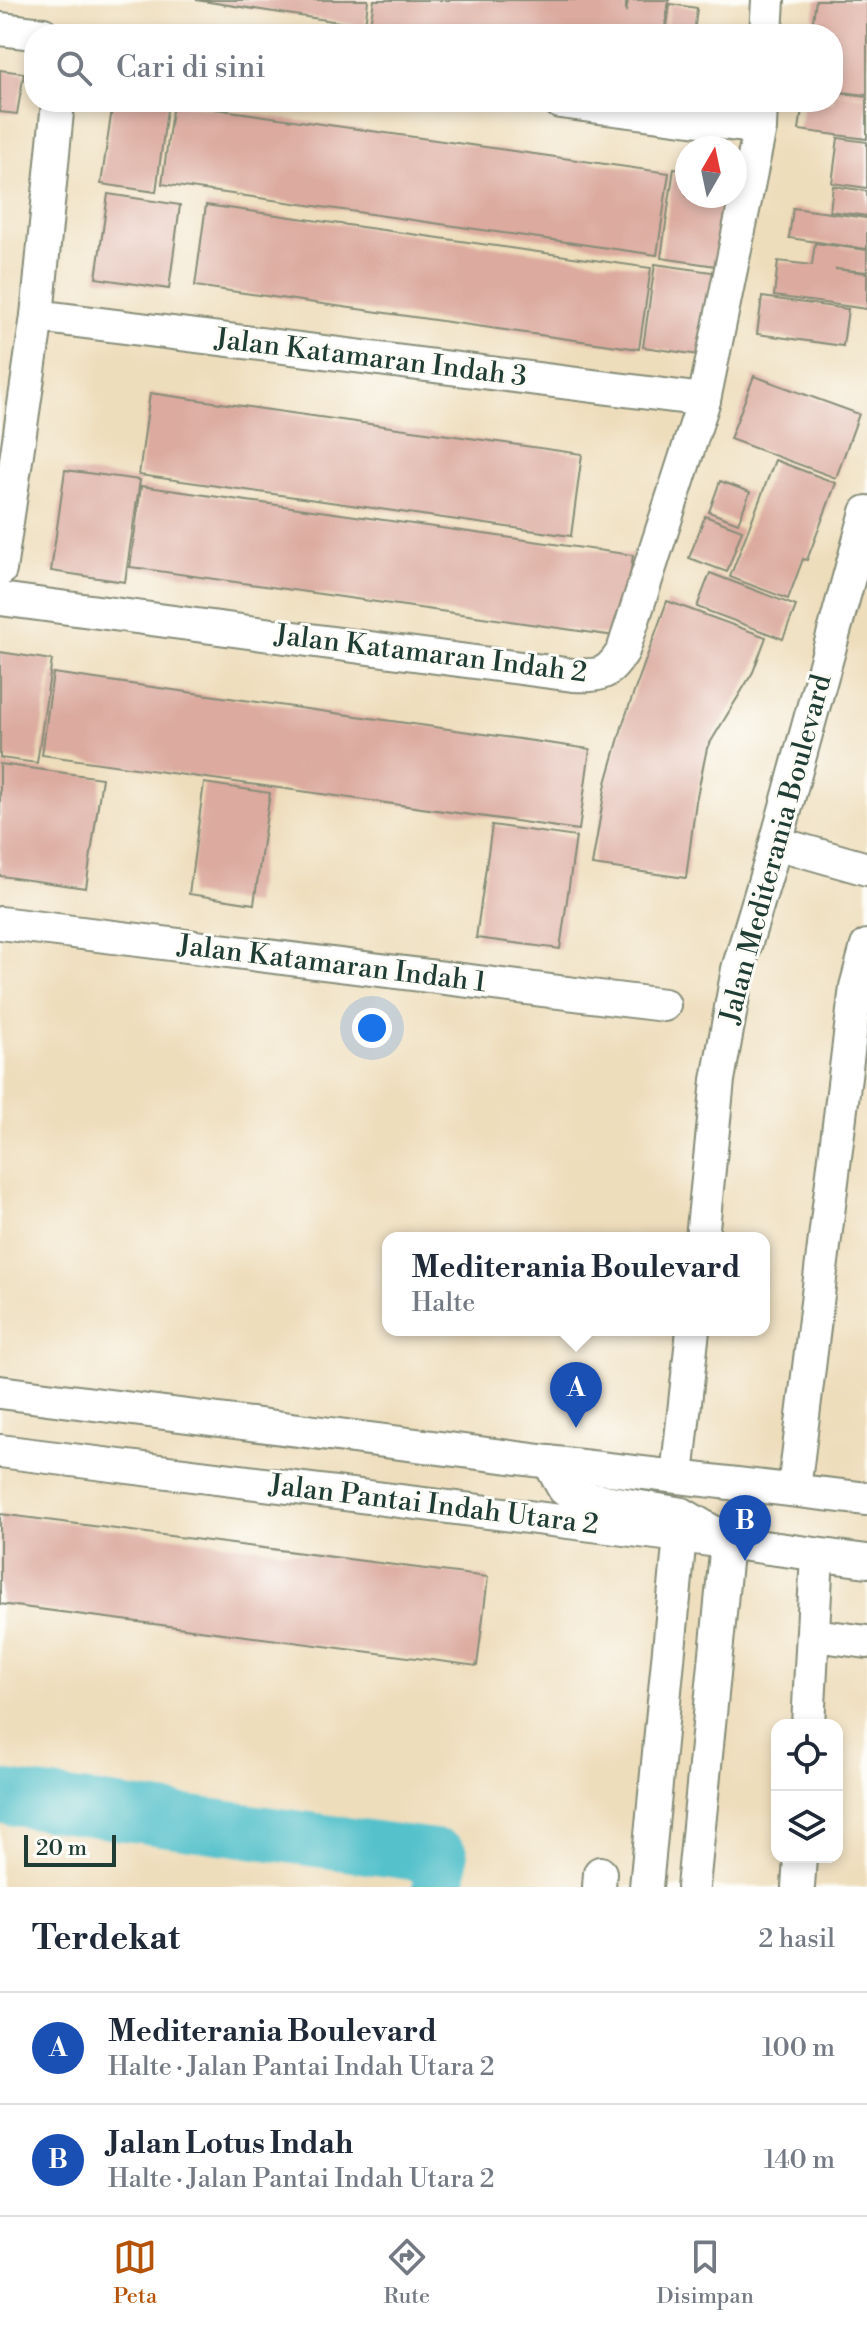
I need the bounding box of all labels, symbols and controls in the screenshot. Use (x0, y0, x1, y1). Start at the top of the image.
search box (24, 24, 843, 112)
icon: search (52, 46, 96, 90)
text: Cari di sini (116, 49, 265, 87)
north arrow (675, 136, 747, 208)
street label: Jalan Katamaran Indah 3 (212, 321, 529, 394)
street label: Jalan Katamaran Indah 2 (272, 617, 589, 691)
street label: Jalan Mediterania Boulevard (712, 671, 840, 1028)
street label: Jalan Katamaran Indah 1 (175, 928, 488, 1000)
your location (352, 1008, 392, 1048)
popup (382, 1232, 770, 1336)
text: Mediterania Boulevard (412, 1249, 740, 1287)
text: Halte (412, 1287, 475, 1319)
pin: A (550, 1362, 602, 1428)
street label: Jalan Pantai Indah Utara 2 (266, 1467, 601, 1543)
pin: B (719, 1495, 771, 1561)
map controls (771, 1719, 843, 1863)
button: locate (771, 1719, 843, 1791)
button: layers (771, 1791, 843, 1863)
scale bar (24, 1831, 116, 1867)
text: 20 m (36, 1835, 87, 1862)
text: Terdekat (32, 1918, 180, 1960)
text: 2 hasil (759, 1923, 835, 1955)
text: Mediterania Boulevard (108, 2013, 437, 2051)
text: A (49, 2032, 67, 2064)
text: 100 m (762, 2032, 835, 2064)
text: Halte · Jalan Pantai Indah Utara 2 (108, 2051, 495, 2083)
text: Jalan Lotus Indah (108, 2125, 353, 2163)
text: B (48, 2144, 68, 2176)
text: 140 m (764, 2144, 835, 2176)
text: Halte · Jalan Pantai Indah Utara 2 (108, 2163, 495, 2195)
tab: Peta (113, 2235, 157, 2310)
tab: Rute (384, 2235, 430, 2310)
tab: Disimpan (656, 2235, 754, 2310)

